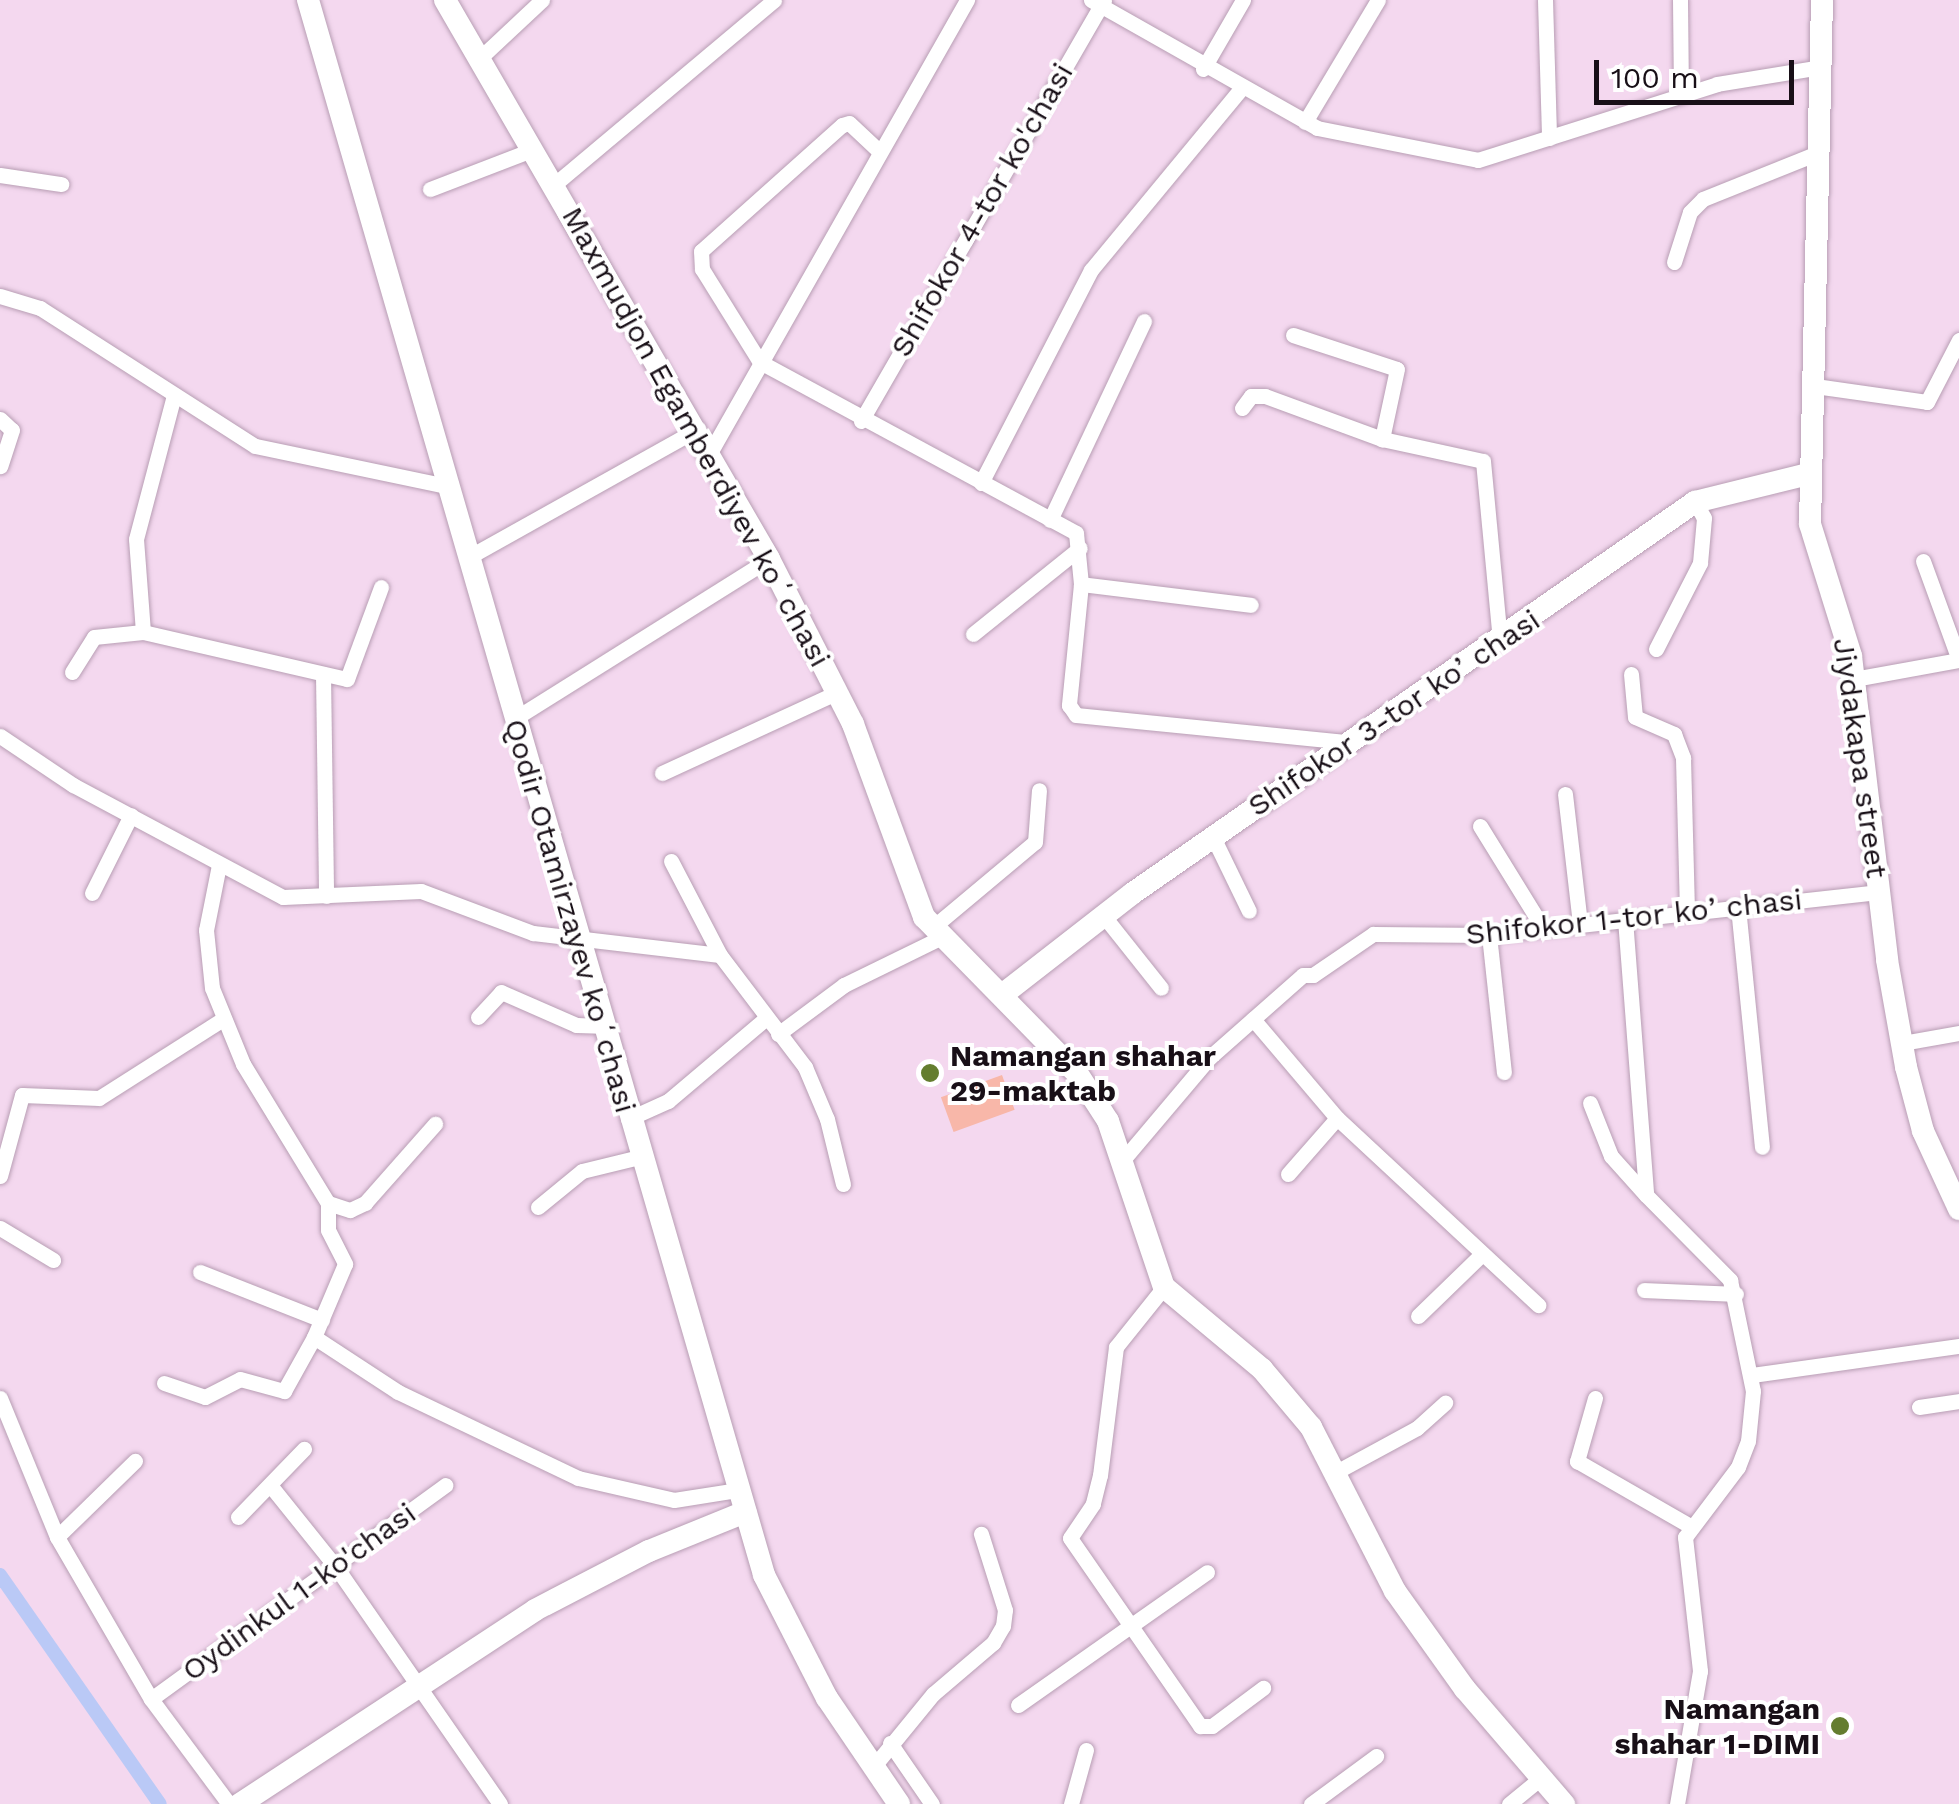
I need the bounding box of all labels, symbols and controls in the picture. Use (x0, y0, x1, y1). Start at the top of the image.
scale bar (1599, 40, 1799, 102)
street label: Shifokor 4-tor ko'chasi (883, 56, 1081, 364)
text: 100 m (1611, 60, 1699, 95)
street label: Maxmudjon Egamberdiyev koʻchasi (554, 200, 838, 674)
street label: Shifokor 3-tor koʼchasi (1241, 601, 1547, 825)
street label: Jiydakapa street (1825, 635, 1895, 881)
street label: Qodir Otamirzayev koʻchasi (496, 714, 644, 1118)
street label: Shifokor 1-tor koʼchasi (1463, 881, 1805, 953)
place label: Namangan shahar 29-maktab (950, 1038, 1216, 1108)
marker: Namangan shahar 29-maktab (919, 1062, 941, 1084)
street label: Oydinkul 1-ko'chasi (175, 1495, 423, 1689)
place label: Namangan shahar 1-DIMI (1614, 1691, 1820, 1762)
marker: Namangan shahar 1-DIMI (1829, 1715, 1851, 1737)

